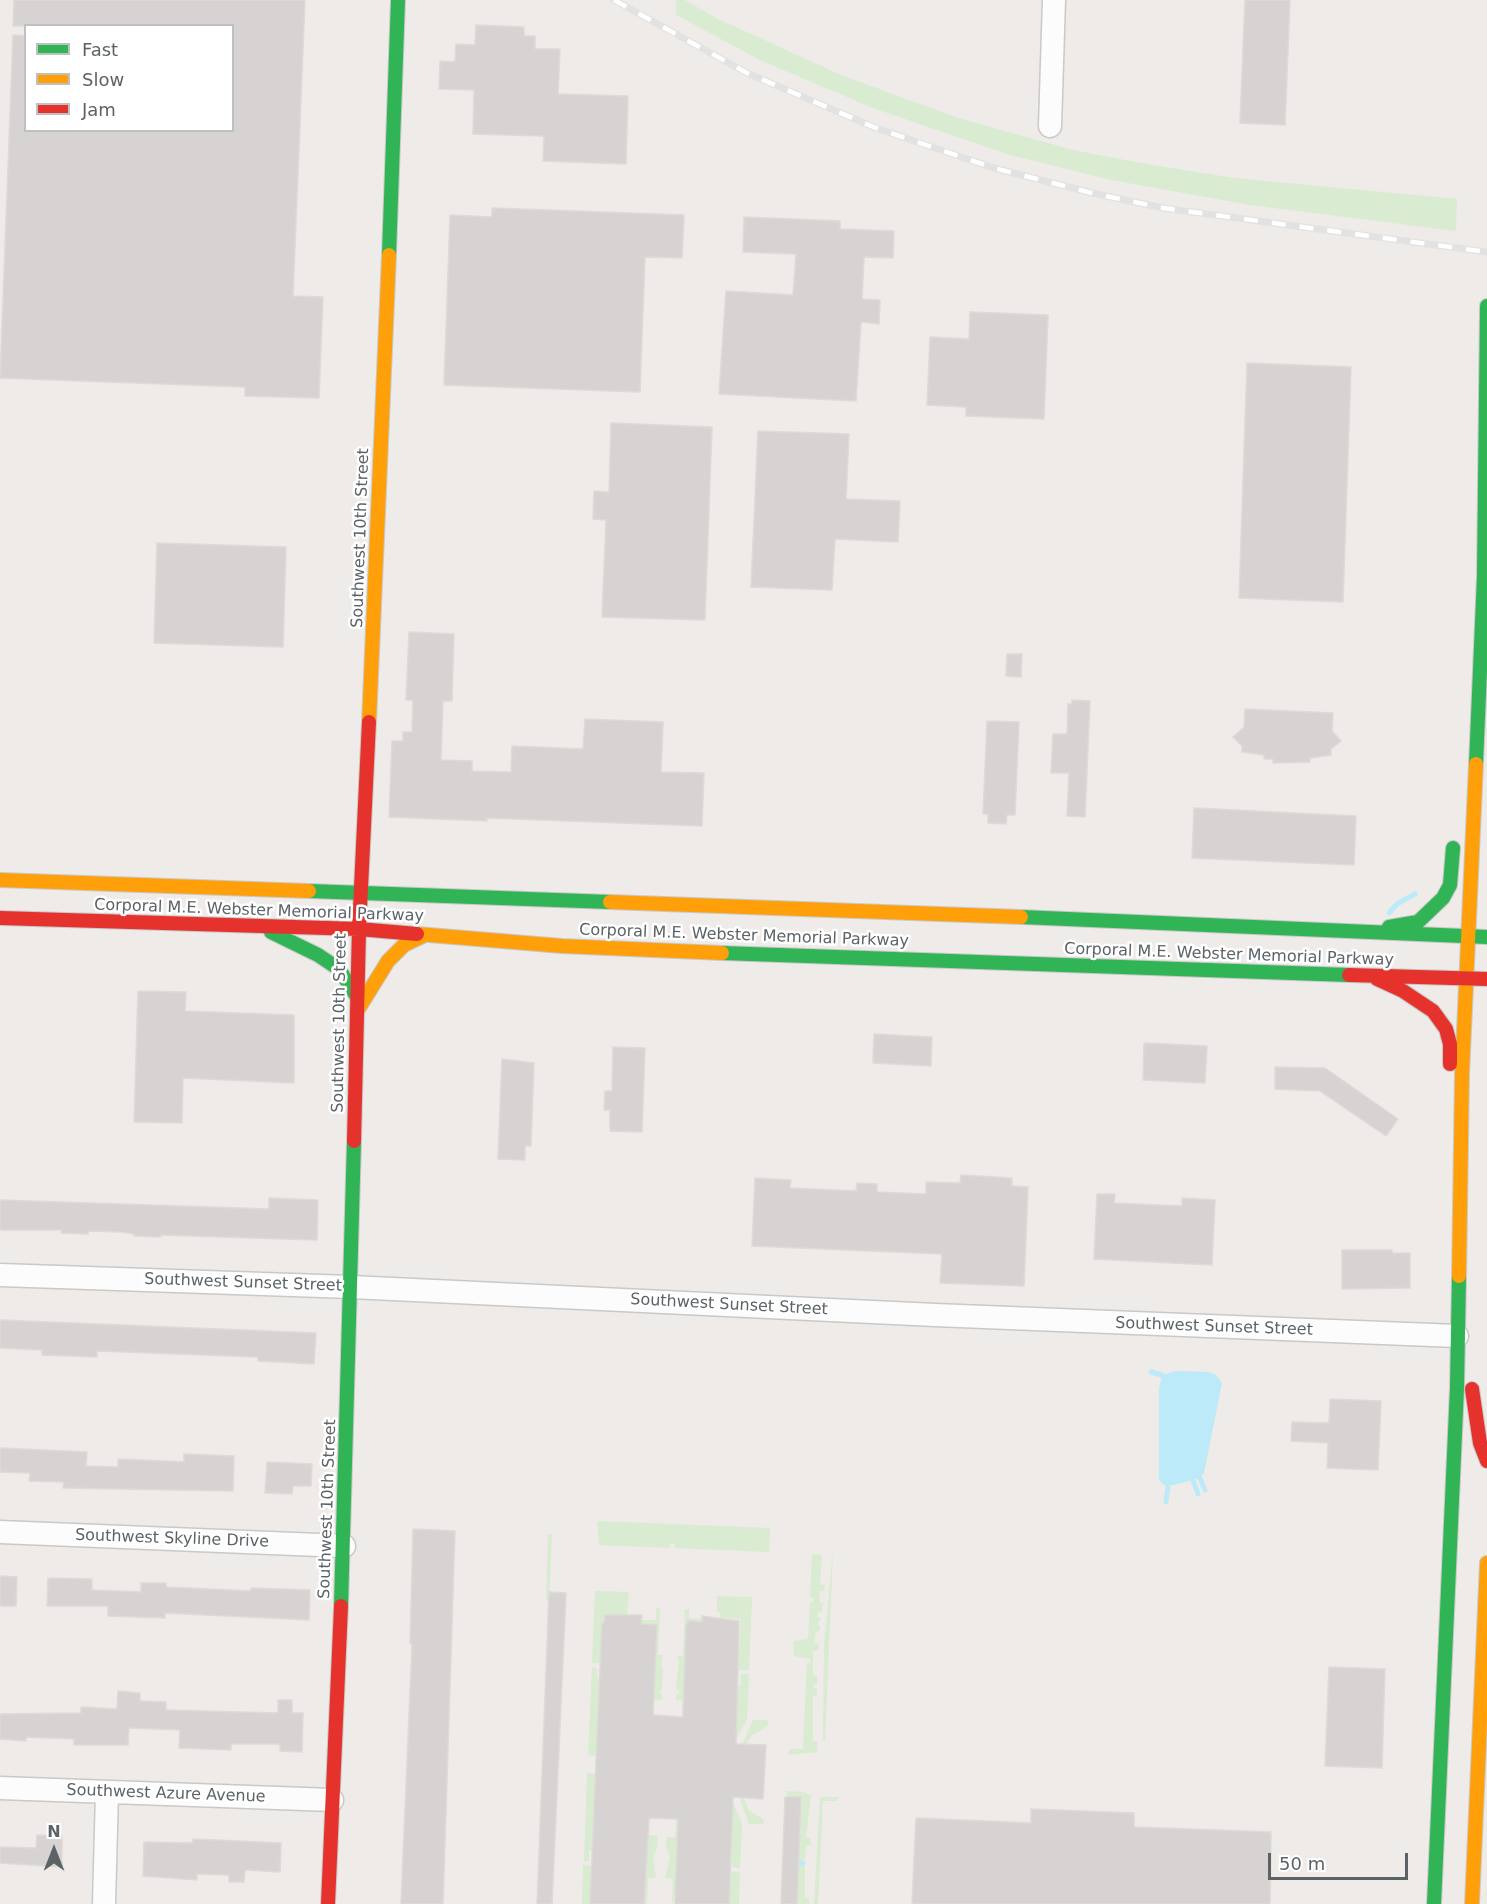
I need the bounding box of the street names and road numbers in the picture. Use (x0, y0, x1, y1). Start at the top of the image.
street label: Southwest 10th Street (348, 448, 374, 628)
street label: Corporal M.E. Webster Memorial Parkway (94, 896, 424, 926)
street label: Corporal M.E. Webster Memorial Parkway (579, 921, 909, 951)
street label: Southwest 10th Street (329, 933, 351, 1113)
street label: Corporal M.E. Webster Memorial Parkway (1064, 940, 1394, 970)
street label: Southwest Sunset Street (144, 1270, 342, 1296)
street label: Southwest Sunset Street (630, 1290, 828, 1320)
street label: Southwest Sunset Street (1115, 1314, 1313, 1340)
street label: Southwest 10th Street (315, 1419, 341, 1599)
street label: Southwest Skyline Drive (75, 1526, 269, 1552)
street label: Southwest Azure Avenue (66, 1781, 266, 1807)

